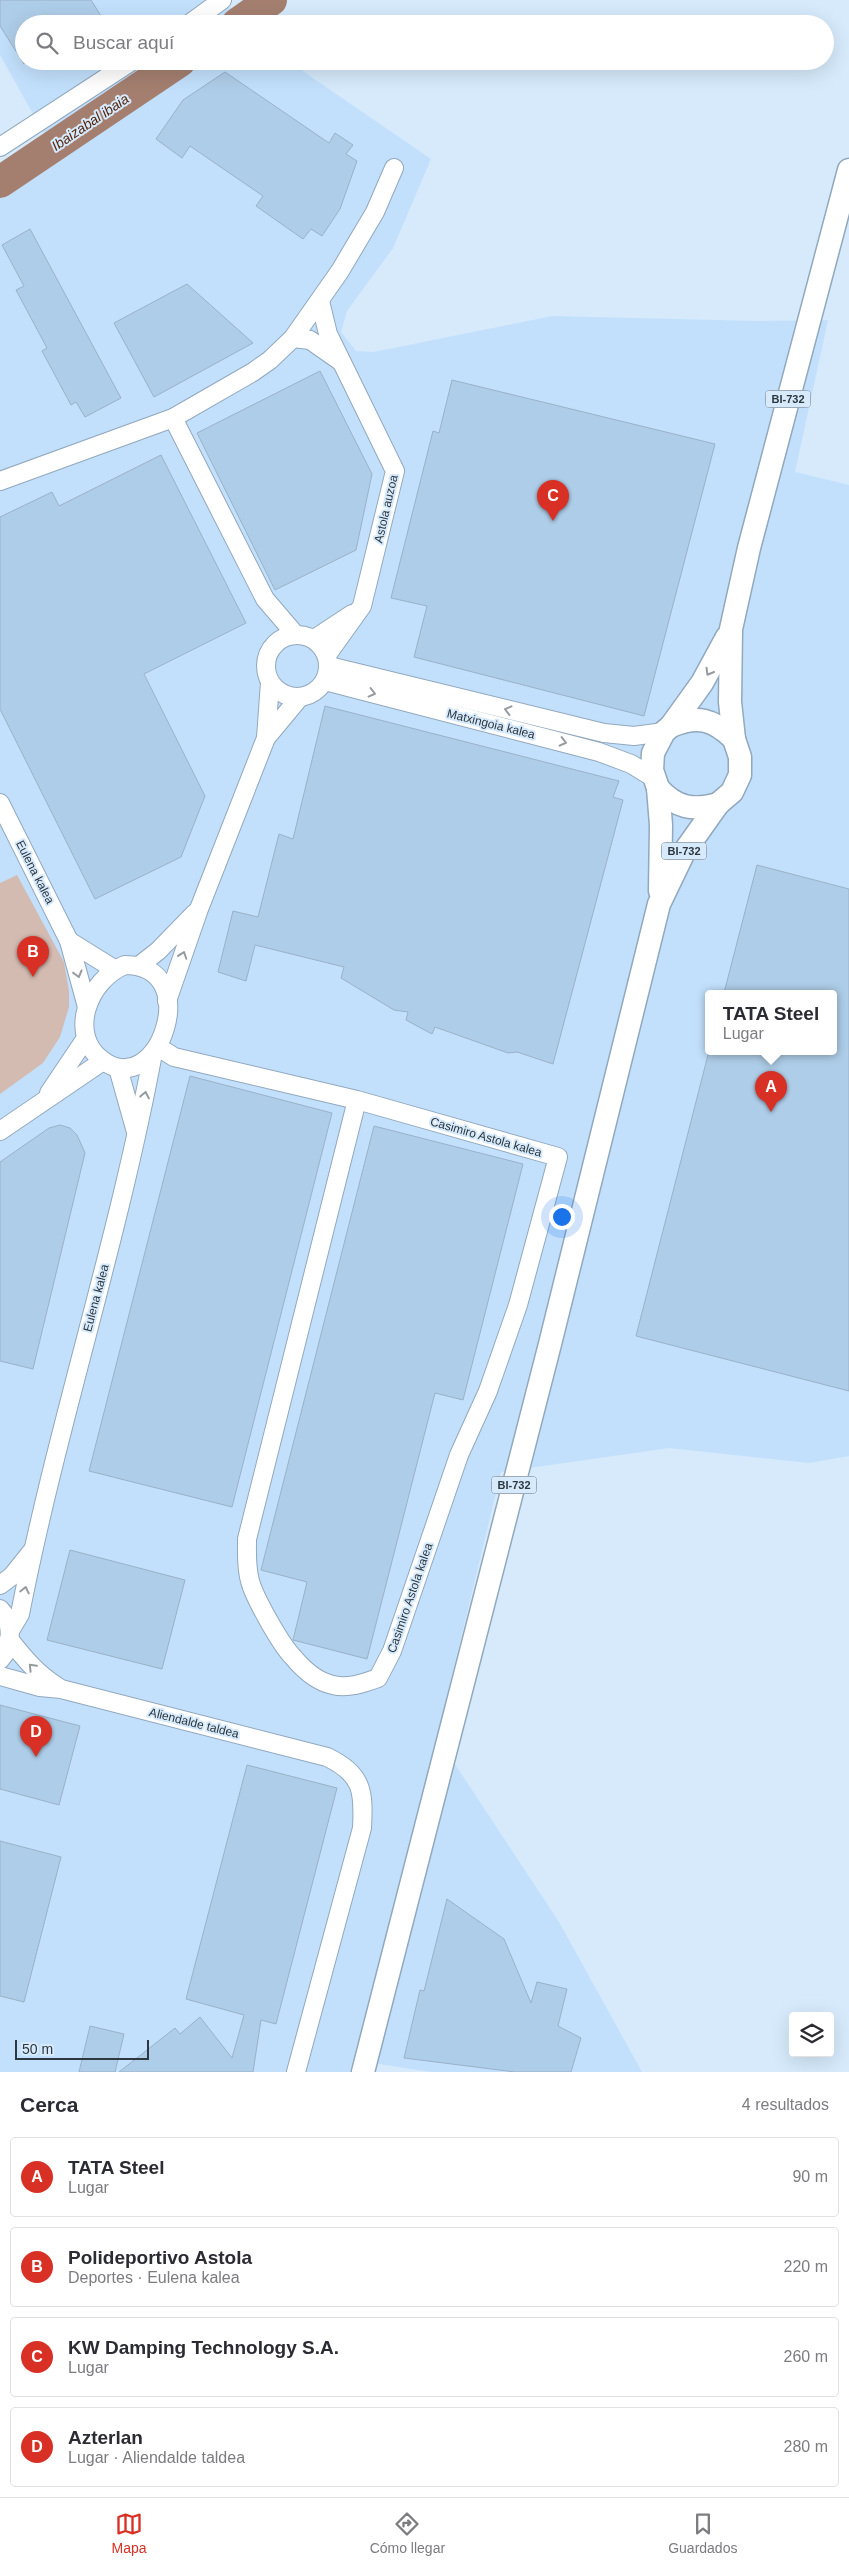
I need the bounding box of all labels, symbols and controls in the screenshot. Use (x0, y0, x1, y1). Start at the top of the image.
search box (15, 15, 834, 70)
icon: search (33, 29, 61, 57)
text: Buscar aquí (73, 32, 174, 53)
water label: Ibaizabal ibaia (48, 90, 132, 154)
road number: BI-732 (766, 390, 810, 408)
street label: Astola auzoa (371, 473, 401, 544)
pin: C (537, 480, 569, 521)
one-way arrow (705, 667, 715, 676)
one-way arrow (367, 687, 376, 698)
one-way arrow (504, 705, 513, 716)
street label: Matxingoia kalea (446, 706, 537, 742)
one-way arrow (559, 737, 567, 747)
street label: Eulena kalea (13, 838, 57, 906)
road number: BI-732 (662, 842, 706, 859)
pin: B (17, 936, 49, 977)
one-way arrow (177, 951, 187, 960)
one-way arrow (72, 970, 83, 979)
popup (705, 990, 837, 1055)
text: TATA Steel (723, 1003, 819, 1024)
text: Lugar (723, 1025, 764, 1042)
pin: A (755, 1071, 787, 1112)
one-way arrow (140, 1090, 150, 1099)
street label: Casimiro Astola kalea (429, 1114, 544, 1160)
your location (549, 1204, 575, 1230)
street label: Eulena kalea (80, 1262, 112, 1333)
road number: BI-732 (492, 1476, 536, 1494)
street label: Casimiro Astola kalea (385, 1541, 436, 1655)
one-way arrow (19, 1585, 30, 1594)
one-way arrow (29, 1664, 38, 1673)
street label: Aliendalde taldea (148, 1705, 241, 1741)
pin: D (20, 1716, 52, 1757)
map controls (789, 2012, 834, 2057)
button: layers (789, 2012, 834, 2057)
scale bar (15, 2037, 149, 2060)
text: 50 m (22, 2041, 53, 2057)
text: Cerca (20, 2093, 78, 2116)
text: 4 resultados (742, 2096, 829, 2113)
text: TATA Steel (68, 2157, 164, 2178)
text: A (31, 2168, 43, 2185)
text: 90 m (792, 2168, 828, 2185)
text: Lugar (68, 2179, 109, 2196)
text: Polideportivo Astola (68, 2247, 252, 2268)
text: B (31, 2258, 43, 2275)
text: 220 m (784, 2258, 828, 2275)
text: Deportes · Eulena kalea (68, 2269, 240, 2286)
text: KW Damping Technology S.A. (68, 2337, 339, 2358)
text: C (31, 2348, 43, 2365)
text: 260 m (784, 2348, 828, 2365)
text: Lugar (68, 2359, 109, 2376)
text: Azterlan (68, 2427, 143, 2448)
text: D (31, 2438, 43, 2455)
text: 280 m (784, 2438, 828, 2455)
text: Lugar · Aliendalde taldea (68, 2449, 245, 2466)
tab: Mapa (112, 2510, 147, 2556)
tab: Cómo llegar (370, 2510, 445, 2556)
tab: Guardados (668, 2510, 737, 2556)

